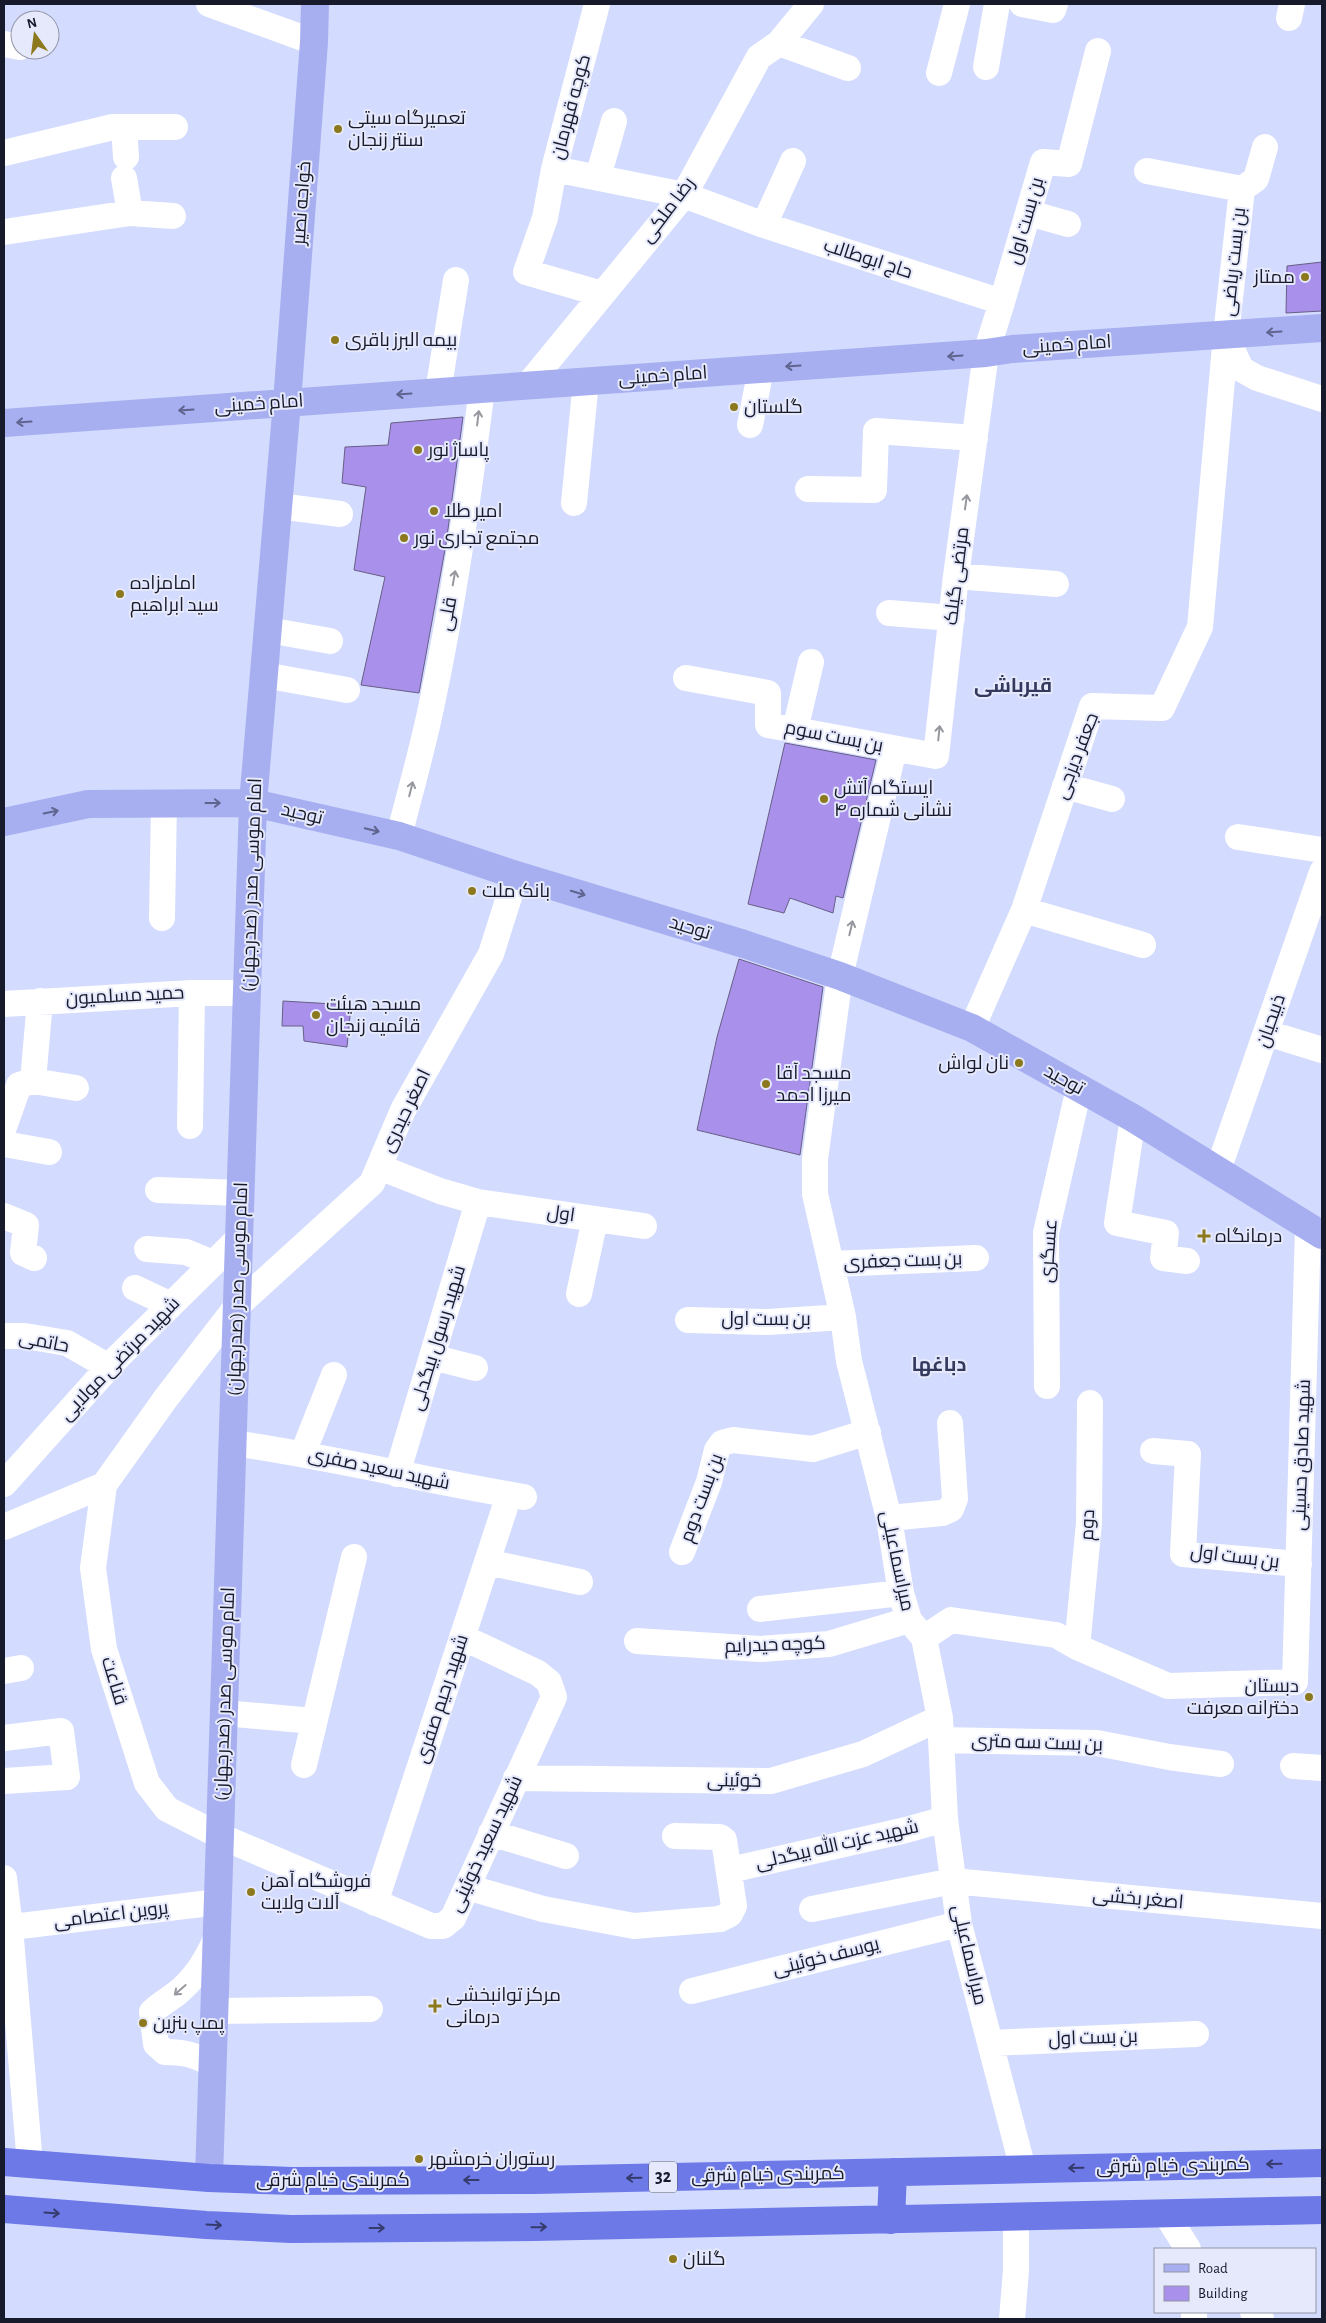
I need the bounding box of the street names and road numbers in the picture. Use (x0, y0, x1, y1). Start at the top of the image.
street label: کوچه قهرمان (548, 53, 596, 162)
street label: خواجه نصیر (290, 161, 315, 247)
street label: رضا ملکی (637, 174, 699, 247)
street label: بن بست اول (1005, 175, 1048, 267)
street label: بن بست ریاضی (1219, 206, 1250, 318)
street label: حاج ابوطالب (820, 236, 915, 285)
street label: امام خمینی (1022, 332, 1112, 361)
street label: امام خمینی (618, 363, 708, 392)
street label: امام خمینی (214, 391, 304, 420)
street label: مرتضی گیلک (941, 526, 973, 626)
street label: قلی (436, 596, 461, 633)
street label: جعفر دیزجی (1052, 710, 1103, 802)
street label: بن بست سوم (782, 718, 885, 759)
street label: (صدرجهان) امام موسی صدر (239, 778, 268, 992)
street label: توحید (279, 800, 325, 829)
street label: توحید (667, 913, 713, 944)
street label: حمید مسلمیون (65, 983, 185, 1010)
street label: ذبیحیان (1253, 992, 1290, 1050)
street label: توحید (1040, 1061, 1087, 1099)
street label: اصغر حیدری (378, 1066, 435, 1156)
street label: (صدرجهان) امام موسی صدر (225, 1182, 254, 1396)
street label: اول (546, 1203, 576, 1226)
street label: عسگری (1036, 1218, 1062, 1284)
street label: بن بست جعفری (843, 1249, 963, 1274)
street label: شهید رسول بیگدلی (406, 1263, 470, 1413)
street label: شهید مرتضی مولایی (56, 1293, 184, 1425)
street label: بن بست اول (721, 1310, 811, 1330)
street label: حاتمی (17, 1328, 71, 1357)
street label: شهید صادق حسینی (1289, 1379, 1316, 1531)
street label: شهید سعید صفری (306, 1444, 452, 1494)
street label: بن بست دوم (677, 1451, 730, 1546)
street label: میراسماعیلی (876, 1509, 917, 1613)
street label: دوم (1078, 1509, 1101, 1541)
street label: بن بست اول (1189, 1542, 1281, 1573)
street label: (صدرجهان) امام موسی صدر (212, 1587, 241, 1801)
street label: شهید رحیم صفری (411, 1632, 475, 1767)
street label: کوچه حیدرایم (724, 1634, 826, 1659)
street label: قناعت (98, 1655, 130, 1707)
street label: بن بست سه متری (971, 1731, 1103, 1756)
street label: خوئینی (707, 1771, 761, 1792)
street label: شهید سعید خوئینی (445, 1772, 527, 1916)
street label: شهید عزت الله بیگدلی (753, 1813, 921, 1874)
street label: اصغر بخشی (1092, 1885, 1184, 1913)
street label: پروین اعتصامی (53, 1899, 170, 1933)
street label: میراسماعیلی (947, 1903, 990, 2007)
street label: یوسف خوئینی (771, 1935, 882, 1980)
street label: بن بست اول (1048, 2027, 1138, 2050)
street label: کمربندی خیام شرقی (1096, 2154, 1250, 2180)
road number: 32 (649, 2162, 677, 2192)
street label: کمربندی خیام شرقی (691, 2163, 845, 2189)
street label: کمربندی خیام شرقی (256, 2170, 410, 2193)

